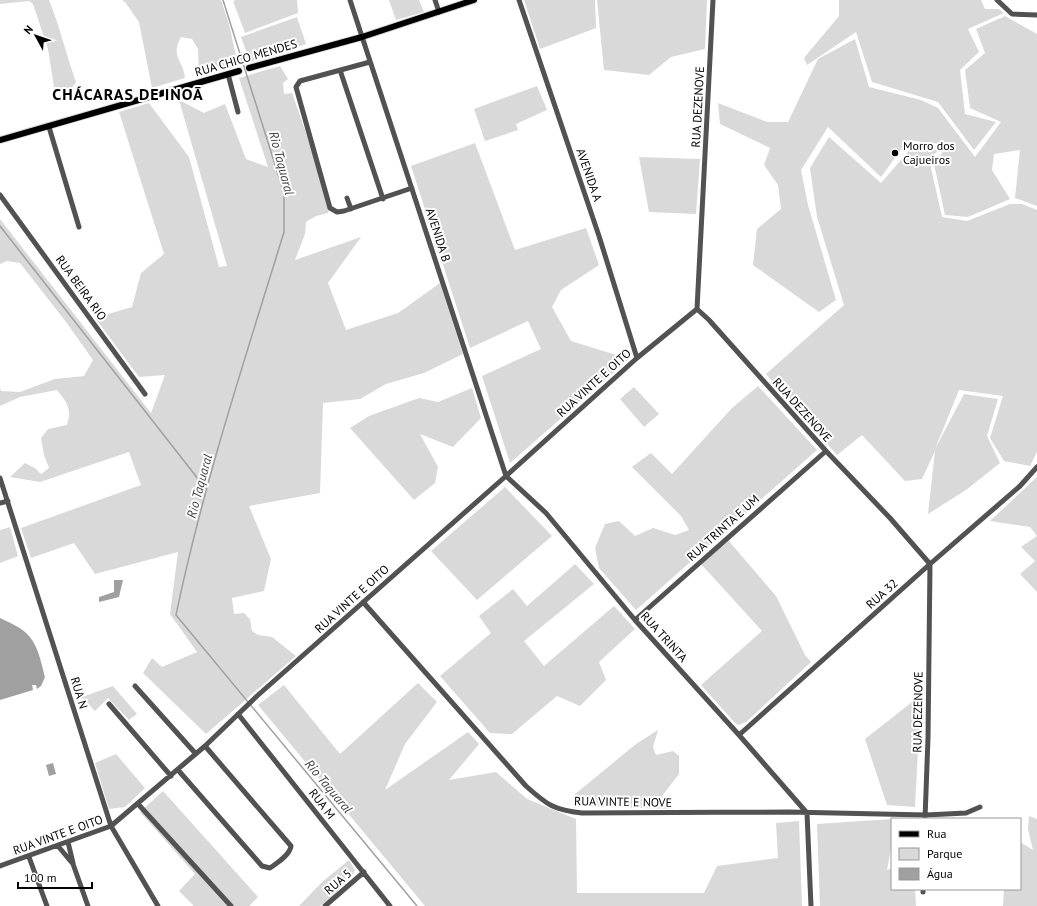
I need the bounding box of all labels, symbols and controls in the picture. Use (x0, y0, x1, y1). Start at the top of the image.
north arrow (16, 16, 56, 56)
text: N (21, 22, 36, 37)
street label: RUA CHICO MENDES (193, 36, 299, 79)
street label: RUA DEZENOVE (688, 66, 707, 148)
district label: CHÁCARAS DE INOÃ (52, 84, 204, 104)
water label: Rio Taquaral (265, 129, 298, 197)
place label: Morro dos Cajueiros (903, 138, 955, 167)
street label: AVENIDA A (573, 146, 606, 203)
marker: Morro dos Cajueiros (890, 148, 900, 158)
street label: AVENIDA B (423, 206, 454, 264)
street label: RUA BEIRA RIO (53, 252, 110, 323)
street label: RUA VINTE E OITO (553, 345, 634, 420)
street label: RUA DEZENOVE (770, 374, 835, 445)
water label: Rio Taquaral (183, 452, 216, 520)
street label: RUA TRINTA E UM (683, 491, 762, 564)
street label: RUA VINTE E OITO (311, 561, 392, 636)
street label: RUA 32 (863, 575, 901, 612)
street label: RUA TRINTA (638, 608, 691, 665)
street label: RUA DEZENOVE (909, 671, 926, 753)
street label: RUA N (68, 675, 91, 711)
water label: Rio Taquaral (301, 756, 356, 817)
street label: RUA M (306, 786, 339, 822)
street label: RUA VINTE E NOVE (574, 793, 672, 810)
street label: RUA VINTE E OITO (11, 811, 105, 858)
legend (891, 818, 1021, 890)
text: Rua (927, 826, 946, 841)
text: Parque (927, 846, 962, 861)
scale bar (18, 864, 92, 890)
street label: RUA 5 (321, 866, 354, 898)
text: Água (927, 866, 953, 881)
text: 100 m (24, 870, 57, 885)

